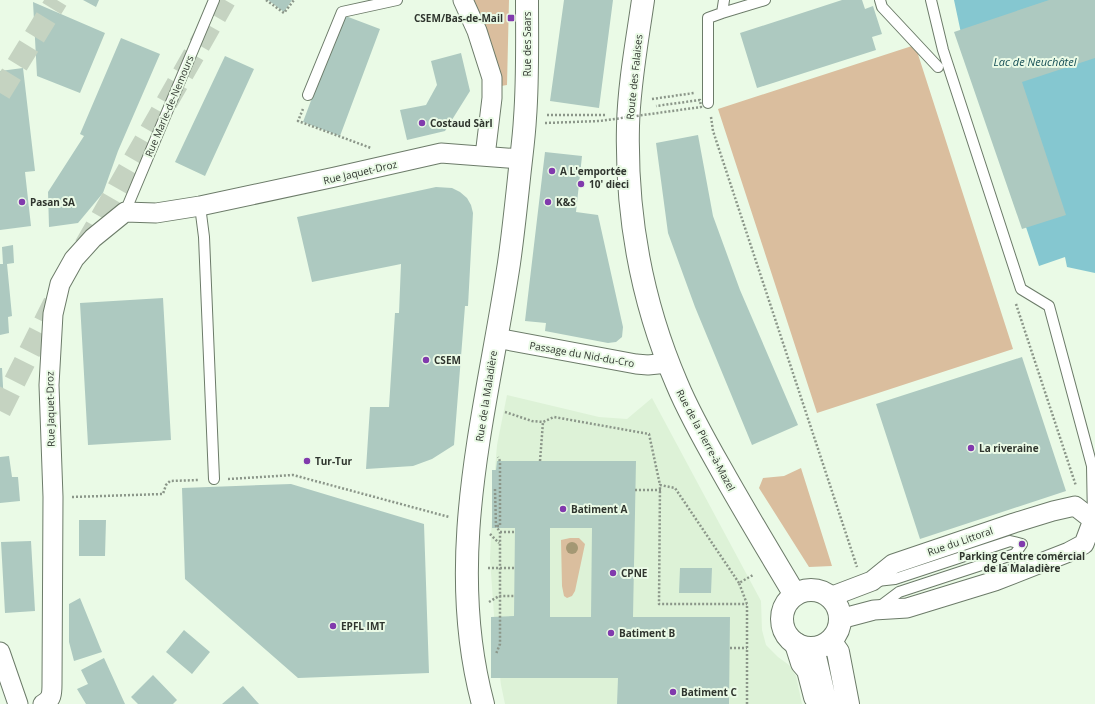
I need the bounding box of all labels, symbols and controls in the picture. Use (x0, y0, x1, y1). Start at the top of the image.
place label: CSEM/Bas-de-Mail (414, 11, 503, 25)
street label: Rue des Saars (520, 11, 534, 77)
marker: CSEM/Bas-de-Mail (506, 13, 516, 23)
street label: Route des Falaises (623, 33, 645, 120)
street label: Rue Marie-de-Nemours (141, 53, 197, 159)
water label: Lac de Neuchâtel (993, 54, 1077, 69)
place label: Costaud Sàrl (430, 116, 493, 130)
marker: Costaud Sàrl (417, 118, 427, 128)
street label: Rue Jaquet-Droz (322, 157, 399, 187)
place label: A L'emportée (560, 164, 627, 178)
marker: A L'emportée (547, 166, 557, 176)
place label: 10' dieci (589, 177, 629, 191)
marker: 10' dieci (576, 179, 586, 189)
place label: Pasan SA (30, 195, 75, 209)
place label: K&S (556, 195, 576, 209)
marker: Pasan SA (17, 197, 27, 207)
marker: K&S (543, 197, 553, 207)
street label: Passage du Nid-du-Cro (528, 338, 636, 370)
street label: Rue de la Maladière (472, 349, 500, 443)
place label: CSEM (434, 353, 461, 367)
marker: CSEM (421, 355, 431, 365)
street label: Rue Jaquet-Droz (42, 371, 58, 447)
street label: Rue de la Pierre-à-Mazel (673, 387, 739, 493)
place label: La riveraine (979, 441, 1039, 455)
marker: La riveraine (966, 443, 976, 453)
place label: Tur-Tur (315, 454, 352, 468)
marker: Tur-Tur (302, 456, 312, 466)
place label: Batiment A (571, 502, 627, 516)
marker: Batiment A (558, 504, 568, 514)
street label: Rue du Littoral (925, 523, 995, 559)
marker: Parking Centre comércial de la Maladière (1017, 539, 1027, 549)
place label: Parking Centre comércial de la Maladière (959, 549, 1085, 575)
place label: CPNE (621, 566, 648, 580)
marker: CPNE (608, 568, 618, 578)
place label: EPFL IMT (341, 619, 385, 633)
marker: EPFL IMT (328, 621, 338, 631)
place label: Batiment B (619, 626, 675, 640)
marker: Batiment B (606, 628, 616, 638)
place label: Batiment C (681, 685, 737, 699)
marker: Batiment C (668, 687, 678, 697)

